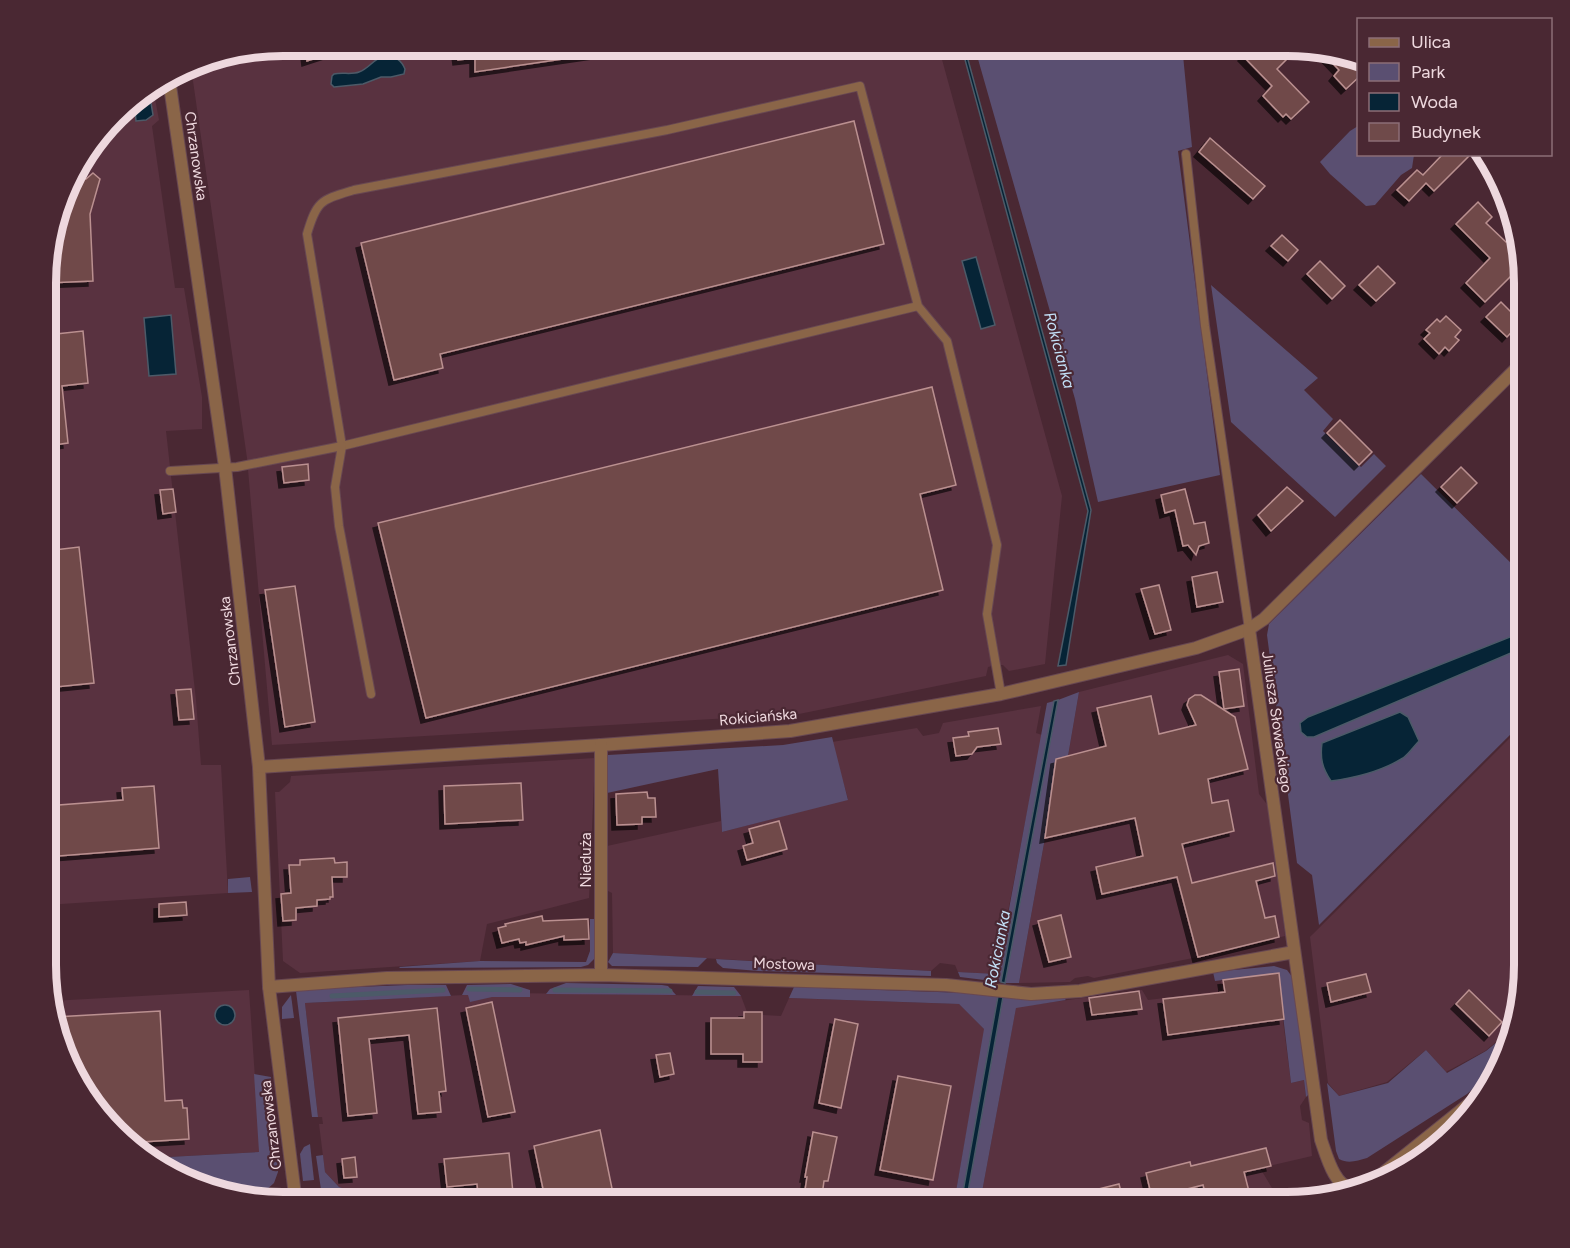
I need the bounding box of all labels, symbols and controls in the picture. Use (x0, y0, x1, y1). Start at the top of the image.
legend (1357, 18, 1552, 156)
text: Ulica (1411, 31, 1451, 53)
text: Park (1411, 61, 1446, 83)
text: Woda (1411, 91, 1458, 113)
street label: Chrzanowska (181, 110, 211, 202)
text: Budynek (1411, 121, 1481, 143)
water label: Rokicianka (1040, 310, 1079, 391)
street label: Chrzanowska (216, 595, 244, 687)
street label: Juliusza Słowackiego (1258, 650, 1296, 794)
street label: Rokiciańska (718, 705, 798, 729)
street label: Nieduża (577, 832, 595, 888)
water label: Rokicianka (981, 909, 1014, 989)
street label: Mostowa (753, 954, 815, 974)
street label: Chrzanowska (257, 1079, 285, 1171)

